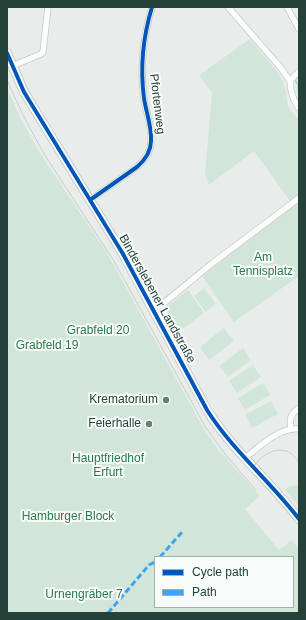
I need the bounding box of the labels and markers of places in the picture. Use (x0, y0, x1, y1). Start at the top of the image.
place label: Krematorium (89, 393, 158, 407)
marker: Krematorium (161, 395, 171, 405)
place label: Feierhalle (88, 417, 141, 431)
marker: Feierhalle (144, 419, 154, 429)

